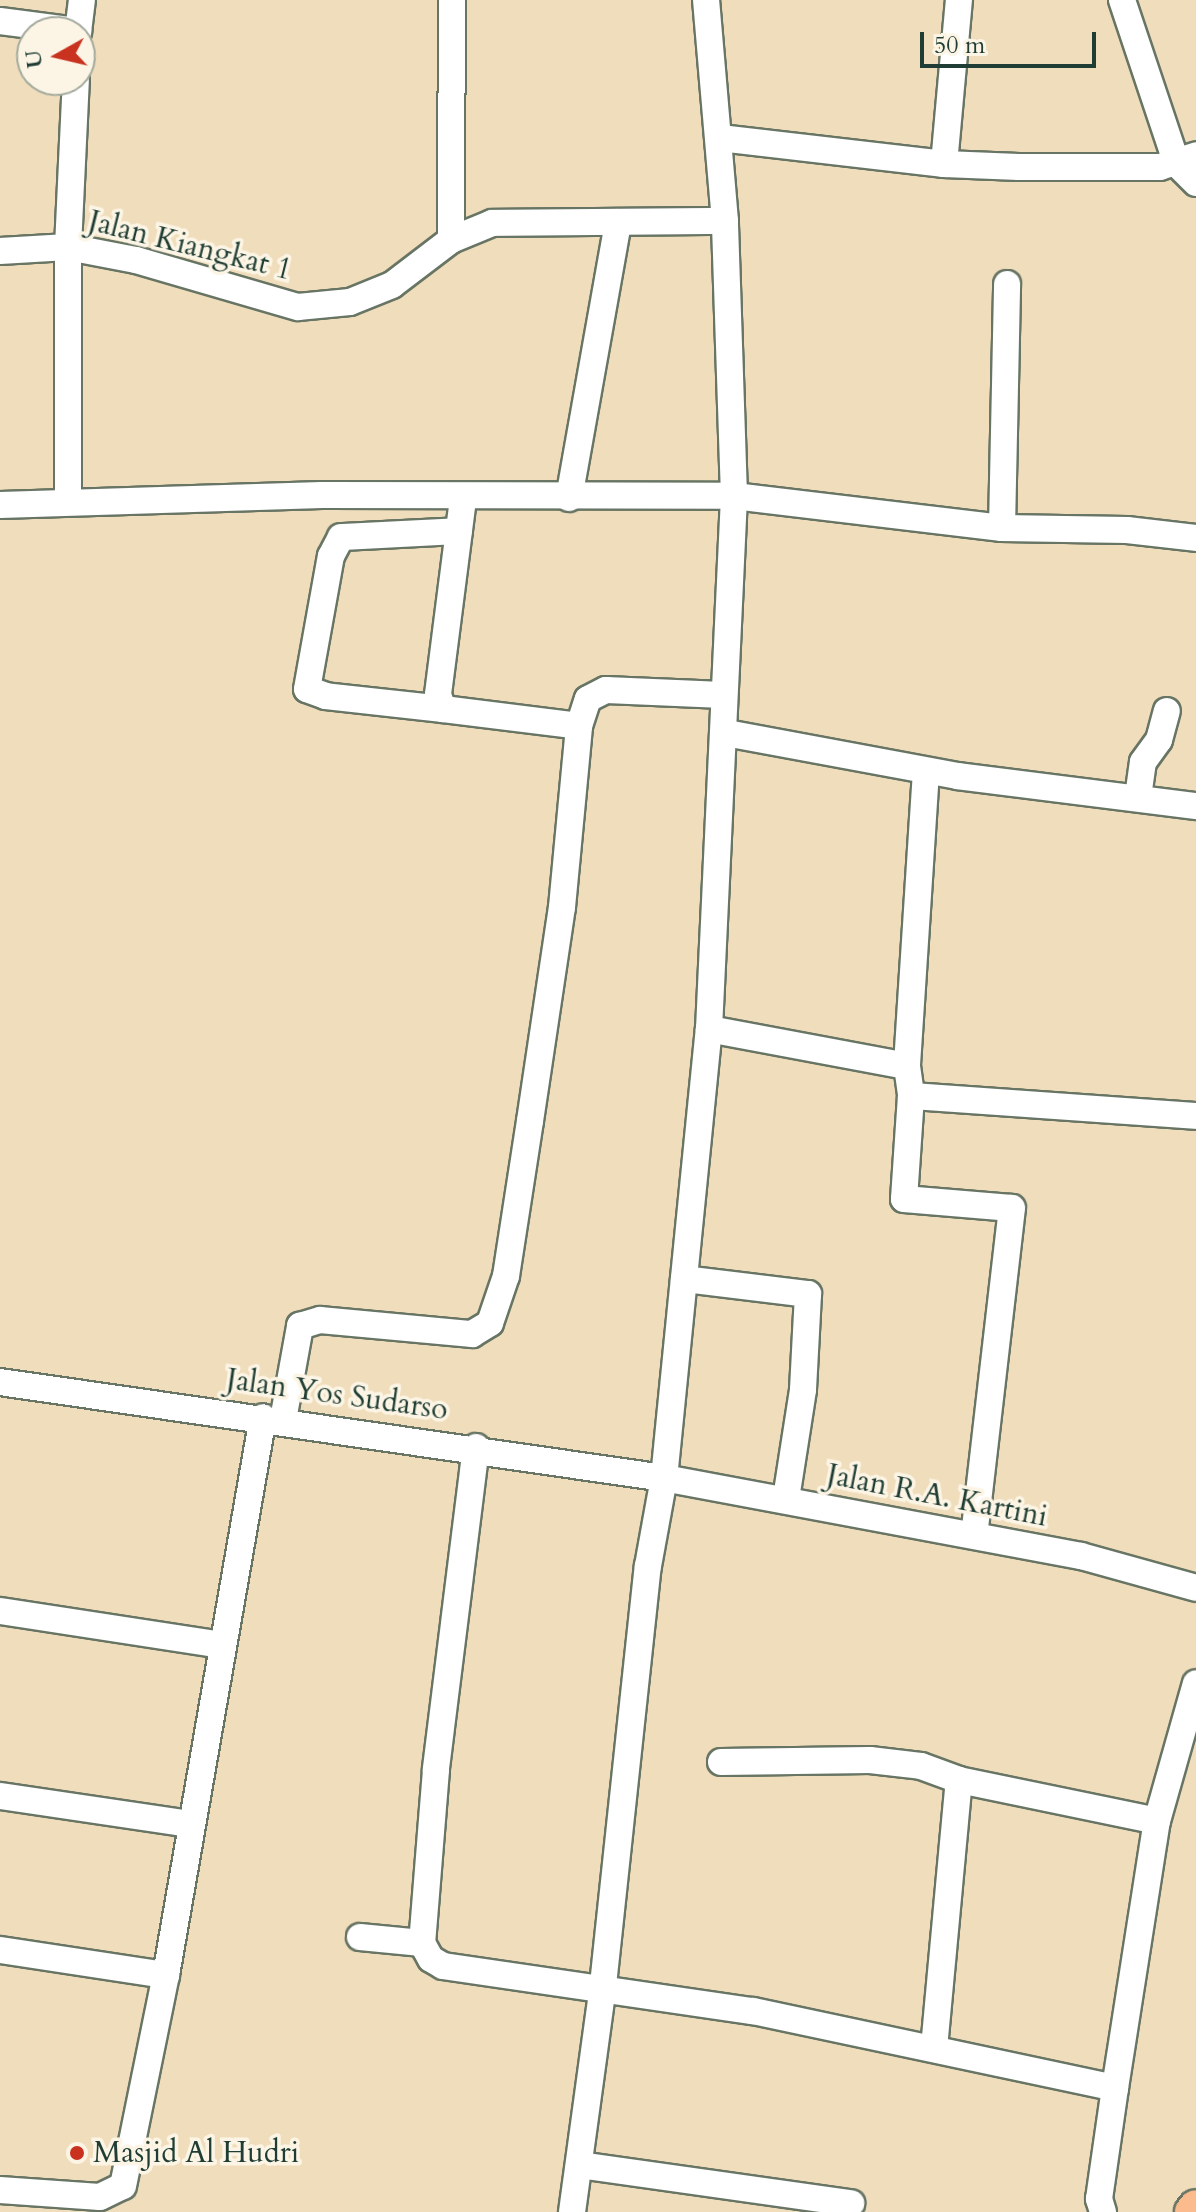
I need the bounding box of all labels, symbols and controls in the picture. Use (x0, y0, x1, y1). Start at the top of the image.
north arrow (16, 16, 96, 96)
scale bar (924, 16, 1100, 66)
text: 50 m (934, 29, 985, 62)
text: U (18, 48, 50, 70)
street label: Jalan Kiangkat 1 (85, 203, 295, 289)
street label: Jalan Yos Sudarso (224, 1362, 450, 1428)
street label: Jalan R.A. Kartini (824, 1457, 1050, 1535)
place label: Masjid Al Hudri (93, 2135, 299, 2171)
marker: Masjid Al Hudri (68, 2144, 86, 2162)

